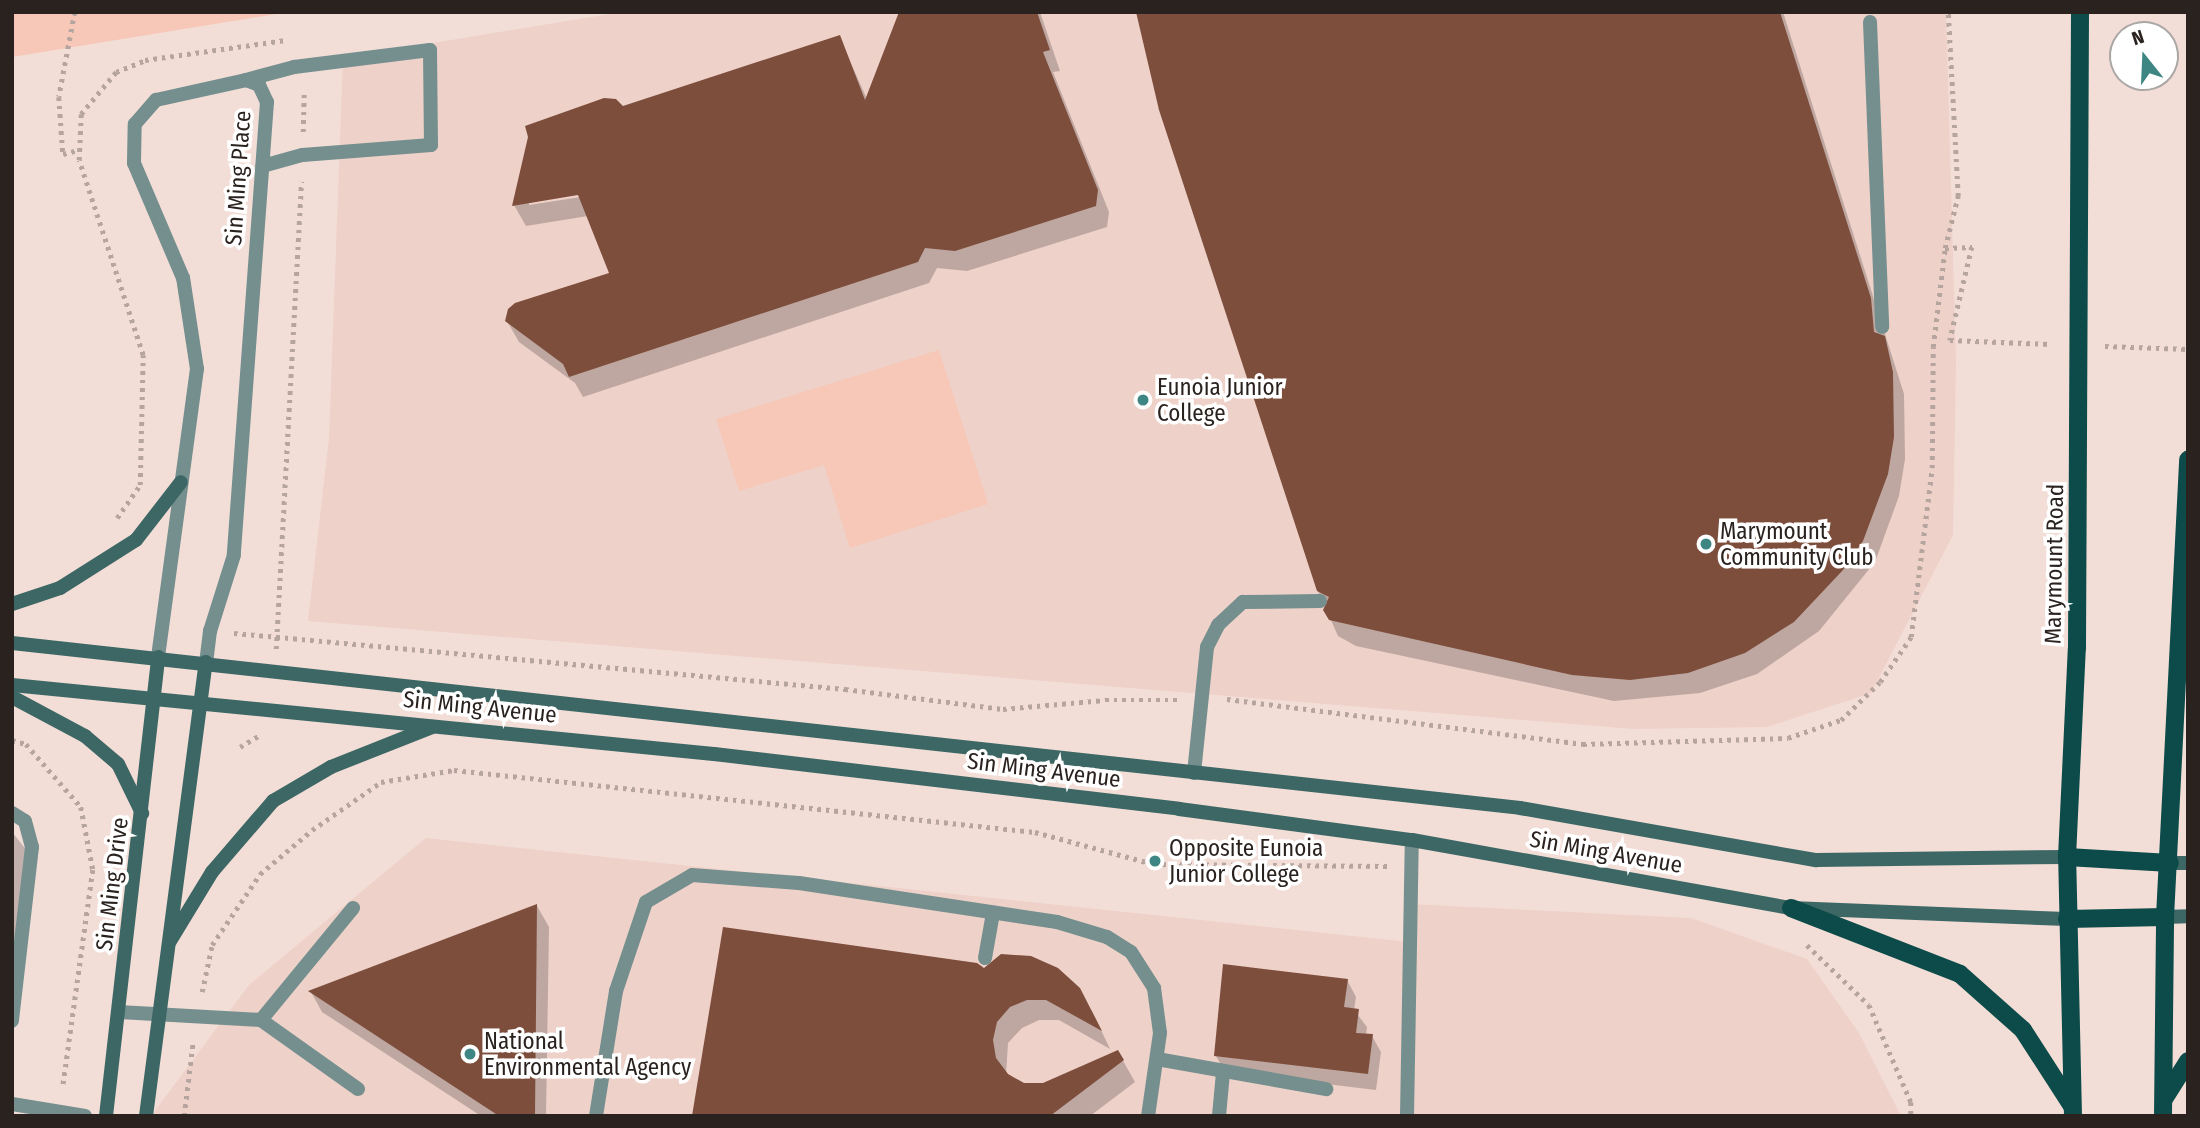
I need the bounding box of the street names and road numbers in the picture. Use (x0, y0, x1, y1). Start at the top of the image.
street label: Sin Ming Place (220, 110, 256, 246)
street label: Marymount Road (2039, 484, 2069, 644)
street label: Sin Ming Avenue (402, 685, 558, 729)
street label: Sin Ming Avenue (966, 747, 1122, 793)
street label: Sin Ming Drive (90, 816, 134, 952)
street label: Sin Ming Avenue (1528, 825, 1684, 879)

